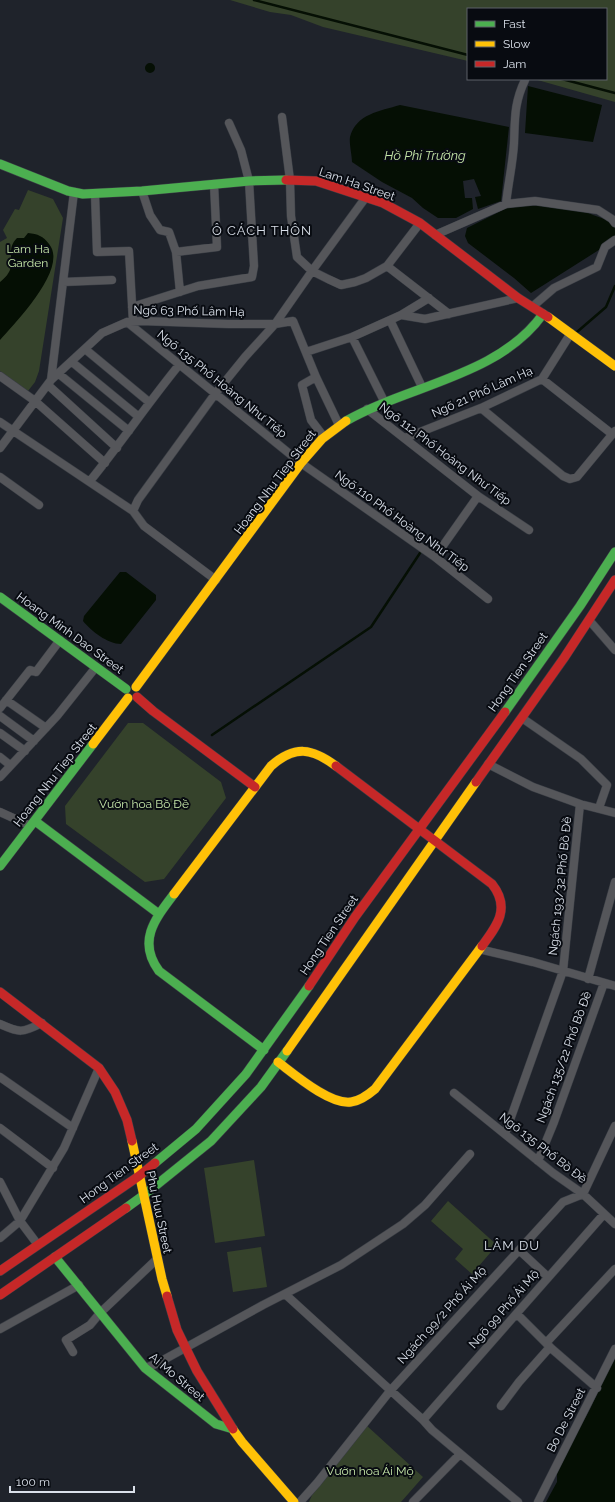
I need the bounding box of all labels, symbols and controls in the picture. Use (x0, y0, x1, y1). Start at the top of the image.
legend (467, 8, 607, 80)
text: Fast (503, 17, 526, 31)
text: Slow (503, 37, 530, 51)
text: Jam (503, 57, 526, 71)
water label: Hồ Phi Trường (384, 148, 466, 163)
street label: Lam Ha Street (317, 164, 397, 204)
district label: Ô CÁCH THÔN (212, 223, 312, 238)
park label: Lam Ha Garden (7, 242, 49, 270)
street label: Ngõ 63 Phố Lâm Hạ (133, 303, 245, 319)
street label: Ngõ 135 Phố Hoàng Như Tiếp (154, 327, 290, 441)
street label: Ngõ 21 Phố Lâm Hạ (429, 363, 535, 421)
street label: Ngõ 112 Phố Hoàng Như Tiếp (376, 400, 514, 508)
street label: Hoang Nhu Tiep Street (231, 427, 319, 537)
street label: Ngõ 110 Phố Hoàng Như Tiếp (332, 468, 472, 574)
street label: Hoang Minh Dao Street (14, 590, 126, 676)
street label: Hong Tien Street (486, 630, 550, 714)
street label: Hoang Nhu Tiep Street (10, 721, 100, 829)
park label: Vườn hoa Bồ Đề (99, 797, 189, 811)
street label: Ngách 193/32 Phố Bồ Đề (546, 816, 574, 956)
street label: Hong Tien Street (297, 892, 361, 978)
street label: Ngách 135/22 Phố Bồ Đề (534, 989, 594, 1125)
street label: Ngõ 135 Phố Bồ Đề (497, 1110, 589, 1186)
street label: Hong Tien Street (77, 1140, 161, 1206)
street label: Phu Huu Street (143, 1169, 175, 1255)
district label: LÂM DU (484, 1238, 540, 1253)
street label: Ngách 99/2 Phố Ái Mộ (395, 1264, 489, 1366)
street label: Ngõ 99 Phố Ái Mộ (466, 1267, 542, 1351)
street label: Ai Mo Street (147, 1350, 207, 1404)
street label: Bo De Street (544, 1386, 588, 1454)
park label: Vườn hoa Ái Mộ (326, 1464, 414, 1478)
scale bar (10, 1468, 134, 1494)
text: 100 m (16, 1475, 50, 1489)

